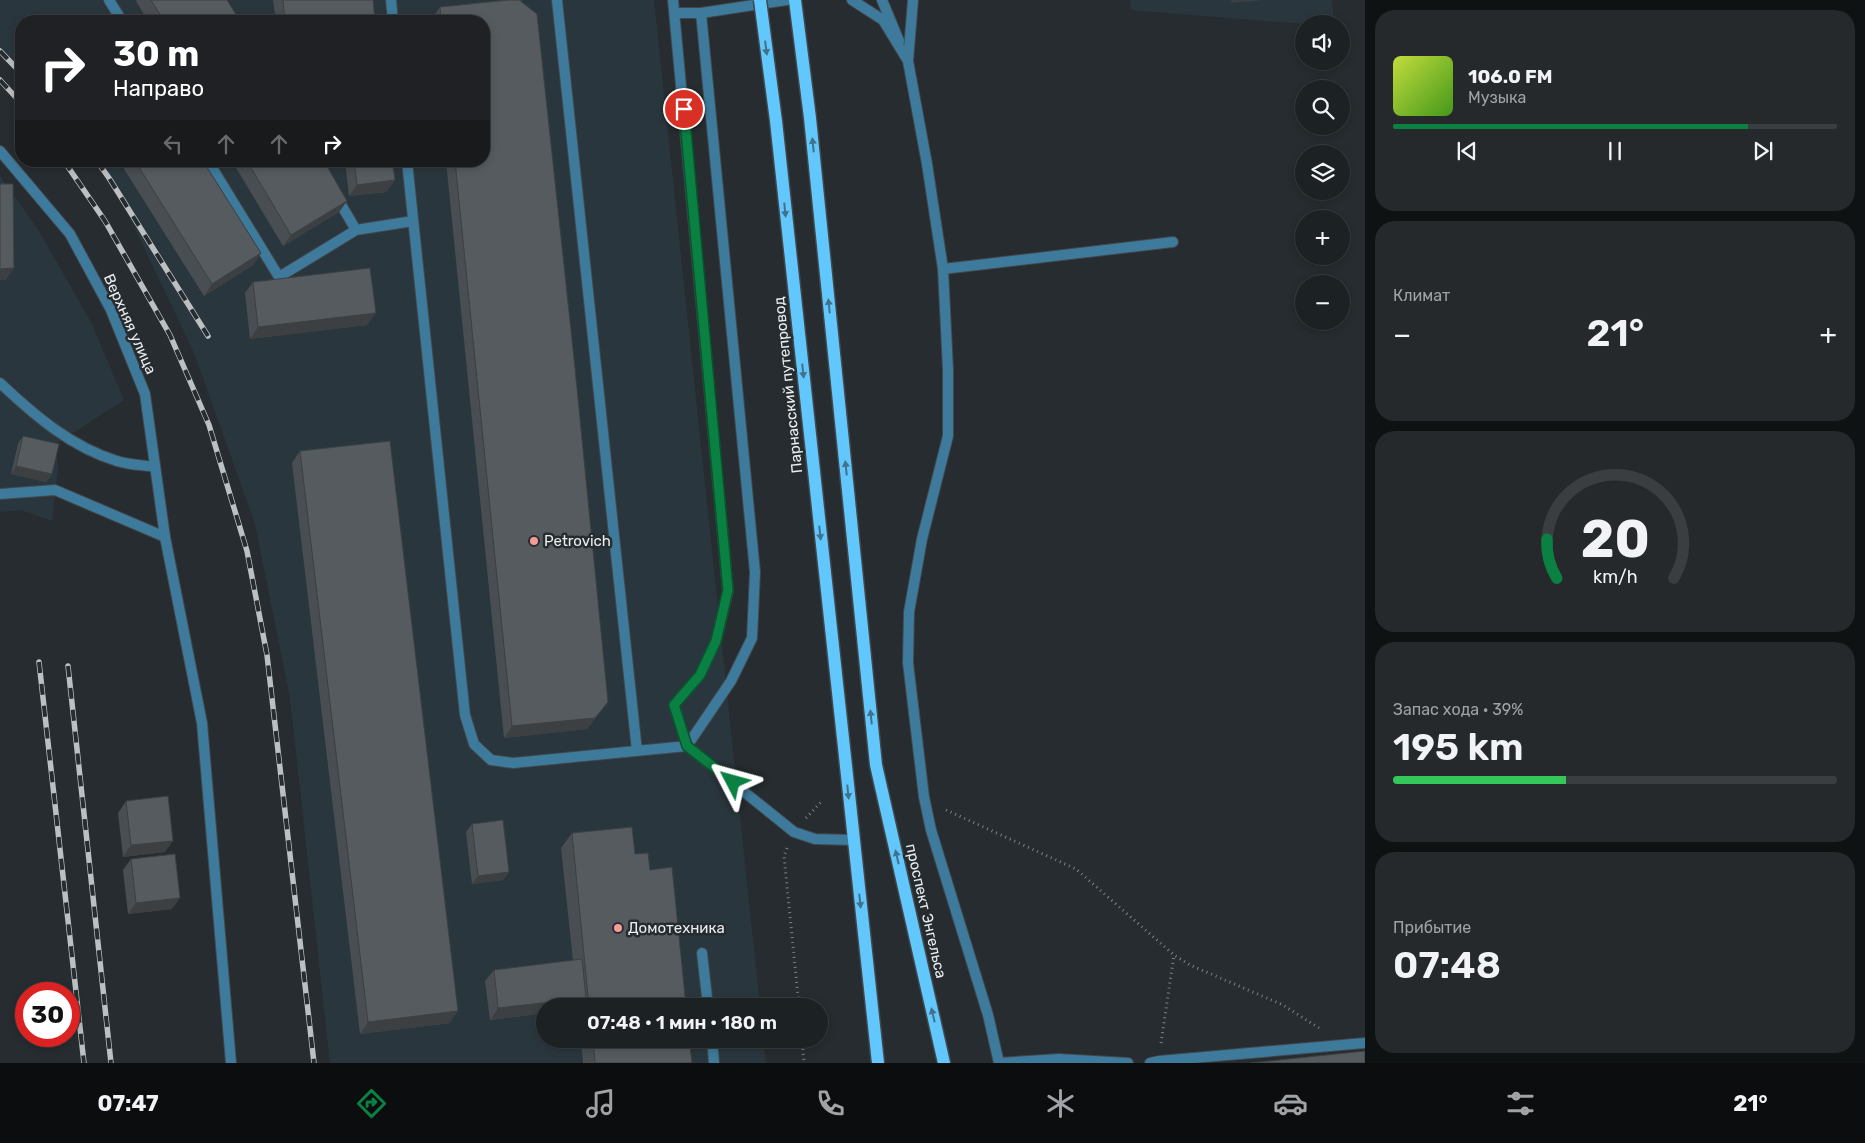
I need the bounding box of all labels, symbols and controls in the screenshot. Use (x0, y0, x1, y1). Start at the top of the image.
map controls (1295, 15, 1350, 330)
button: sound (1295, 15, 1350, 70)
text: 30 m (113, 33, 199, 75)
icon: right (30, 35, 95, 100)
one-way arrow (762, 41, 770, 57)
text: 106.0 FM (1468, 65, 1552, 88)
text: Направо (113, 75, 204, 102)
button: search (1295, 80, 1350, 135)
pin (663, 88, 705, 130)
text: Музыка (1468, 88, 1526, 107)
icon: arrive (670, 95, 698, 123)
icon: left (159, 130, 187, 158)
icon: ahead (212, 130, 240, 158)
icon: ahead (265, 130, 293, 158)
icon: right (318, 130, 346, 158)
one-way arrow (809, 136, 817, 152)
icon: previous (1453, 137, 1481, 165)
icon: pause (1601, 137, 1629, 165)
icon: next (1749, 137, 1777, 165)
button: layers (1295, 145, 1350, 200)
one-way arrow (781, 202, 789, 218)
button: + (1295, 210, 1350, 265)
street label: Верхняя улица (100, 271, 160, 377)
button: − (1295, 275, 1350, 330)
text: Климат (1393, 286, 1450, 305)
street label: Парнасский путепровод (770, 296, 806, 474)
one-way arrow (825, 298, 833, 314)
text: 21° (1587, 310, 1644, 356)
text: − (1393, 318, 1411, 351)
text: + (1820, 318, 1837, 351)
one-way arrow (799, 364, 807, 380)
one-way arrow (842, 460, 850, 476)
text: 20 (1580, 508, 1650, 570)
one-way arrow (816, 525, 824, 541)
place label: Petrovich (544, 532, 611, 550)
marker: Petrovich (528, 535, 540, 547)
text: km/h (1593, 566, 1637, 587)
text: Запас хода · 39% (1393, 700, 1523, 719)
one-way arrow (867, 708, 875, 724)
text: 195 km (1393, 724, 1524, 770)
position arrow (706, 755, 758, 807)
one-way arrow (844, 784, 852, 800)
street label: проспект Энгельса (902, 842, 950, 980)
one-way arrow (893, 849, 901, 865)
one-way arrow (856, 893, 864, 909)
text: Прибытие (1393, 918, 1471, 937)
place label: Домотехника (628, 919, 725, 937)
marker: Домотехника (612, 922, 624, 934)
text: 07:48 (1393, 942, 1501, 988)
speed limit sign: 30 (15, 982, 80, 1047)
one-way arrow (929, 1008, 937, 1023)
text: 07:48 · 1 мин · 180 m (587, 1011, 777, 1034)
icon: directions (354, 1086, 389, 1121)
icon: music (583, 1086, 618, 1121)
icon: phone (813, 1086, 848, 1121)
icon: climate (1043, 1086, 1078, 1121)
icon: car (1273, 1086, 1308, 1121)
icon: filters (1503, 1086, 1538, 1121)
text: 07:47 (97, 1090, 159, 1117)
text: 21° (1733, 1090, 1768, 1117)

